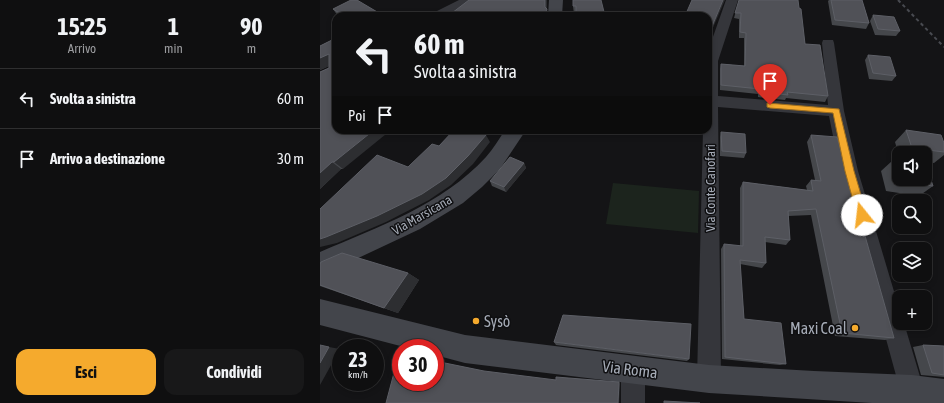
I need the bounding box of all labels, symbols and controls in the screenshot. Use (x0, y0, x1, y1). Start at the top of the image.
text: 15:25 (57, 13, 107, 40)
text: 1 (168, 13, 179, 40)
text: 90 (240, 13, 263, 40)
icon: left (348, 28, 400, 80)
text: 60 m (414, 28, 464, 60)
text: Arrivo (68, 41, 96, 56)
text: min (164, 41, 183, 56)
text: m (247, 41, 256, 56)
text: Svolta a sinistra (414, 61, 517, 82)
pin (753, 64, 787, 105)
icon: arrive (759, 70, 781, 92)
icon: left (16, 88, 38, 110)
text: Svolta a sinistra (50, 90, 136, 107)
text: 60 m (277, 90, 304, 107)
icon: arrive (374, 104, 396, 126)
text: Poi (348, 107, 366, 124)
street label: Via Conte Canofari (703, 144, 718, 232)
map controls (892, 146, 932, 330)
button: sound (892, 146, 932, 186)
icon: arrive (16, 148, 38, 170)
text: Arrivo a destinazione (50, 150, 165, 167)
text: 30 m (277, 150, 304, 167)
street label: Via Marsicana (389, 192, 455, 238)
position arrow (841, 194, 883, 236)
button: search (892, 194, 932, 234)
button: layers (892, 242, 932, 282)
button: + (892, 290, 932, 330)
place label: Sysò (484, 312, 510, 331)
marker: Sysò (471, 316, 481, 326)
place label: Maxi Coal (790, 319, 848, 337)
marker: Maxi Coal (850, 323, 860, 333)
speed limit sign: 30 (392, 339, 444, 391)
text: 23 (349, 348, 367, 371)
button: Esci (16, 349, 156, 395)
button: Condividi (164, 349, 304, 395)
street label: Via Roma (601, 357, 659, 381)
text: km/h (348, 369, 368, 380)

